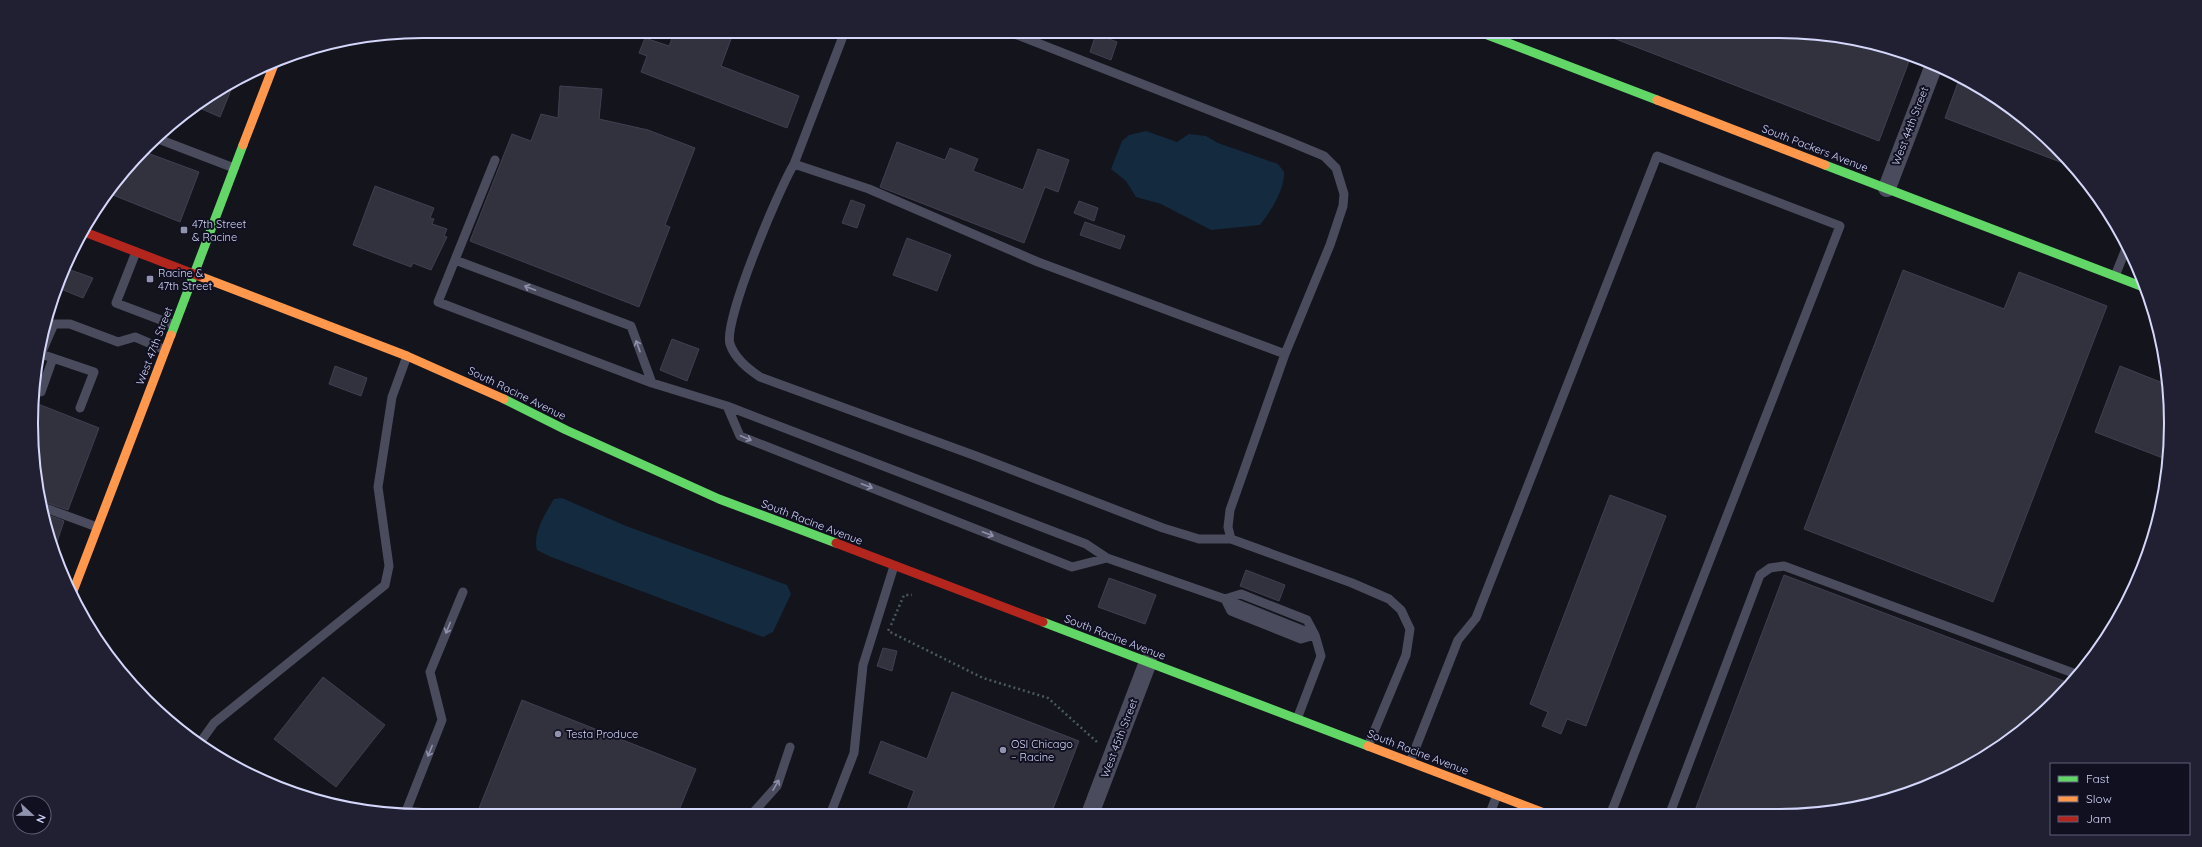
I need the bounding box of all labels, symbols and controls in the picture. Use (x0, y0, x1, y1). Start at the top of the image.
street label: West 44th Street (1889, 84, 1932, 167)
street label: South Packers Avenue (1760, 121, 1870, 175)
place label: 47th Street & Racine (192, 217, 246, 244)
marker: 47th Street & Racine (179, 225, 189, 235)
place label: Racine & 47th Street (158, 266, 212, 293)
marker: Racine & 47th Street (145, 274, 155, 284)
one-way arrow (524, 283, 536, 291)
street label: West 47th Street (133, 305, 175, 387)
one-way arrow (634, 340, 642, 352)
street label: South Racine Avenue (466, 363, 568, 423)
one-way arrow (739, 435, 751, 443)
one-way arrow (860, 483, 872, 491)
street label: South Racine Avenue (759, 496, 865, 548)
one-way arrow (981, 530, 993, 538)
street label: South Racine Avenue (1062, 611, 1168, 663)
one-way arrow (444, 622, 452, 634)
street label: West 45th Street (1098, 696, 1141, 779)
street label: South Racine Avenue (1365, 726, 1471, 778)
place label: Testa Produce (566, 727, 638, 741)
marker: Testa Produce (553, 729, 563, 739)
place label: OSI Chicago – Racine (1011, 737, 1073, 764)
one-way arrow (426, 744, 434, 756)
marker: OSI Chicago – Racine (998, 745, 1008, 755)
legend (2050, 763, 2190, 835)
text: Fast (2086, 771, 2110, 786)
one-way arrow (773, 779, 780, 791)
text: Slow (2086, 791, 2112, 806)
north arrow (12, 795, 52, 835)
text: Jam (2086, 811, 2111, 826)
text: N (33, 812, 49, 825)

